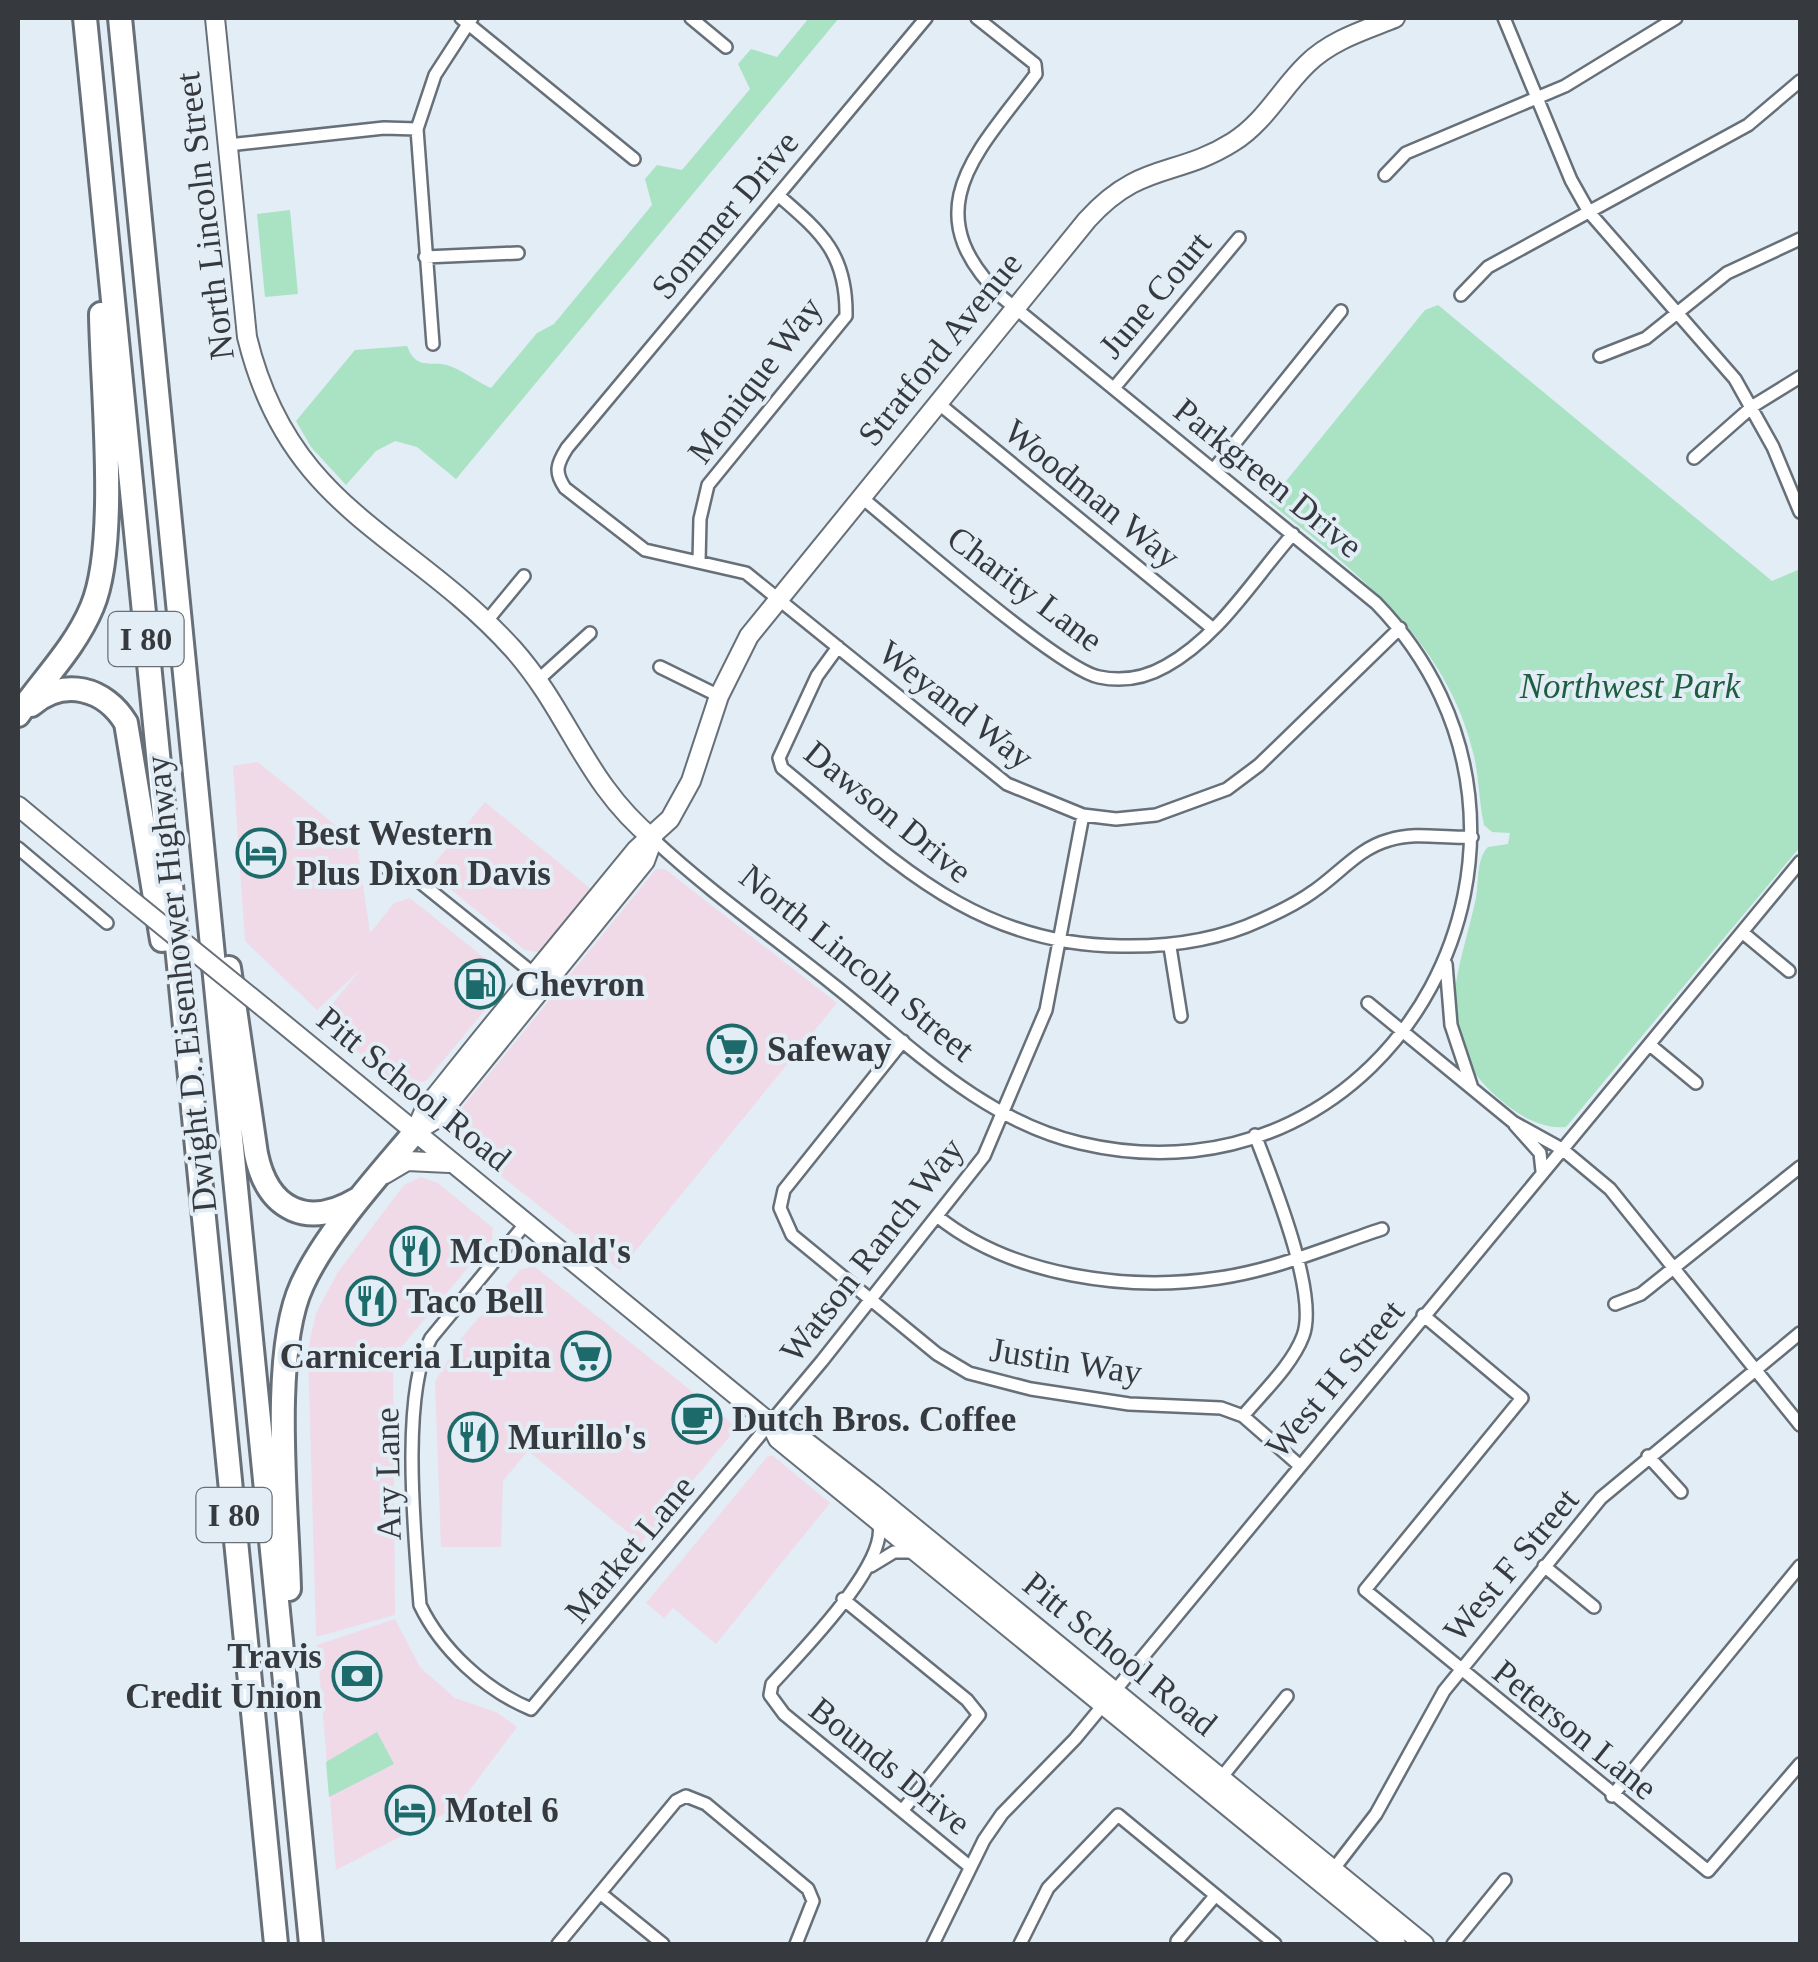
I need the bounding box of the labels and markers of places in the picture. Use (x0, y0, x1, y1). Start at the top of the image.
place label: Best Western Plus Dixon Davis (296, 814, 551, 893)
hotel icon: Best Western Plus Dixon Davis (235, 827, 287, 879)
fuel station icon: Chevron (454, 958, 506, 1010)
place label: Chevron (515, 965, 645, 1004)
supermarket icon: Safeway (706, 1023, 758, 1075)
place label: Safeway (767, 1030, 892, 1069)
restaurant icon: McDonald's (389, 1225, 441, 1277)
place label: McDonald's (450, 1232, 631, 1271)
restaurant icon: Taco Bell (345, 1275, 397, 1327)
place label: Taco Bell (406, 1282, 544, 1321)
supermarket icon: Carniceria Lupita (560, 1330, 612, 1382)
place label: Carniceria Lupita (280, 1337, 551, 1376)
cafe icon: Dutch Bros. Coffee (671, 1393, 723, 1445)
place label: Dutch Bros. Coffee (732, 1400, 1016, 1439)
restaurant icon: Murillo's (447, 1411, 499, 1463)
place label: Murillo's (508, 1418, 646, 1457)
place label: Travis Credit Union (125, 1637, 322, 1716)
bank icon: Travis Credit Union (331, 1650, 383, 1702)
hotel icon: Motel 6 (384, 1784, 436, 1836)
place label: Motel 6 (445, 1791, 559, 1830)

